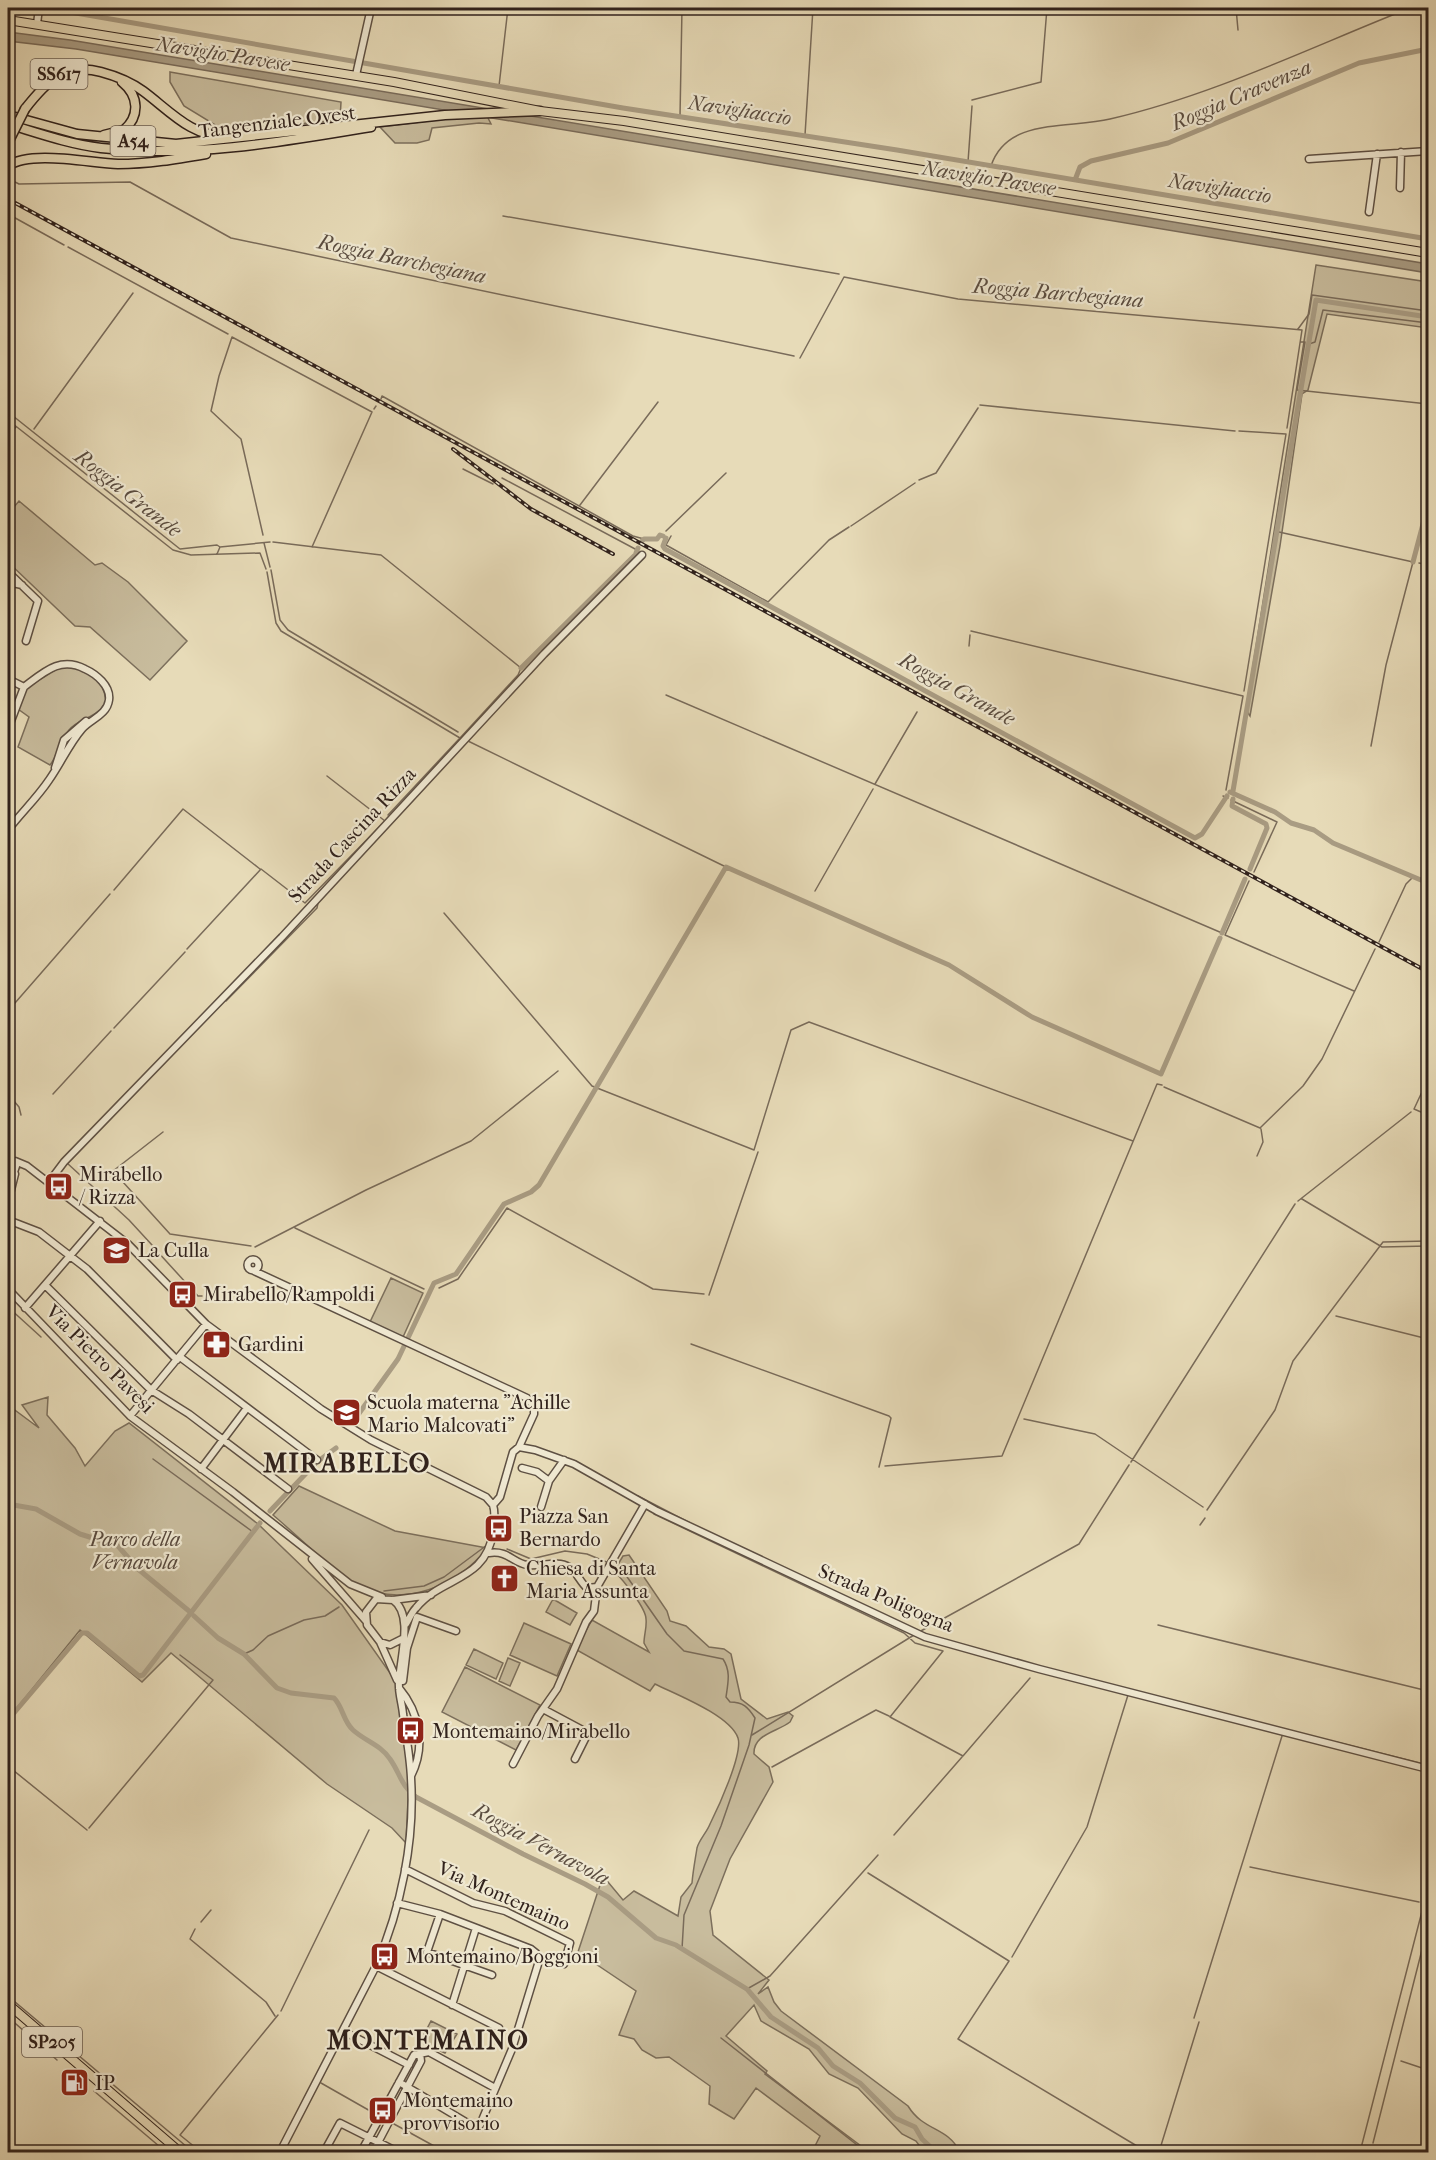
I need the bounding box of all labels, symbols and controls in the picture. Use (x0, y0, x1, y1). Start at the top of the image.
water label: Naviglio Pavese (154, 31, 292, 76)
water label: Roggia Cravenza (1165, 55, 1315, 136)
road number: SS617 (31, 59, 88, 89)
water label: Navigliaccio (686, 90, 793, 130)
street label: Tangenziale Ovest (197, 101, 357, 143)
road number: A54 (110, 126, 156, 156)
water label: Naviglio Pavese (920, 155, 1058, 200)
water label: Navigliaccio (1166, 168, 1273, 208)
water label: Roggia Barchegiana (314, 229, 488, 289)
water label: Roggia Barchegiana (970, 273, 1144, 312)
water label: Roggia Grande (68, 443, 186, 542)
water label: Roggia Grande (893, 646, 1019, 731)
street label: Strada Cascina Rizza (283, 762, 421, 908)
place label: Mirabello / Rizza (78, 1163, 162, 1209)
bus stop icon: Mirabello / Rizza (42, 1170, 74, 1202)
school or university icon: La Culla (101, 1234, 133, 1266)
place label: La Culla (138, 1239, 210, 1262)
bus stop icon: Mirabello/Rampoldi (166, 1278, 198, 1310)
place label: Mirabello/Rampoldi (203, 1283, 375, 1306)
street label: Via Pietro Pavesi (40, 1299, 159, 1418)
pharmacy icon: Gardini (201, 1328, 233, 1360)
place label: Gardini (238, 1333, 304, 1356)
place label: Scuola materna "Achille Mario Malcovati" (367, 1391, 571, 1437)
school or university icon: Scuola materna "Achille Mario Malcovati" (330, 1397, 362, 1429)
district label: MIRABELLO (263, 1448, 431, 1479)
place label: Piazza San Bernardo (519, 1505, 609, 1551)
bus stop icon: Piazza San Bernardo (482, 1512, 514, 1544)
park label: Parco della Vernavola (89, 1528, 180, 1574)
place label: Chiesa di Santa Maria Assunta (526, 1557, 657, 1603)
street label: Strada Poligogna (815, 1559, 958, 1637)
church icon: Chiesa di Santa Maria Assunta (489, 1563, 521, 1595)
bus stop icon: Montemaino/Mirabello (395, 1715, 427, 1747)
place label: Montemaino/Mirabello (432, 1720, 630, 1743)
water label: Roggia Vernavola (467, 1797, 614, 1890)
street label: Via Montemaino (433, 1856, 574, 1935)
bus stop icon: Montemaino/Boggioni (369, 1940, 401, 1972)
place label: Montemaino/Boggioni (406, 1945, 599, 1968)
district label: MONTEMAINO (327, 2025, 529, 2056)
road number: SP205 (22, 2027, 82, 2057)
fuel station icon: IP (58, 2067, 90, 2099)
place label: IP (95, 2072, 115, 2095)
place label: Montemaino provvisorio (402, 2089, 513, 2135)
bus stop icon: Montemaino provvisorio (366, 2095, 398, 2127)

